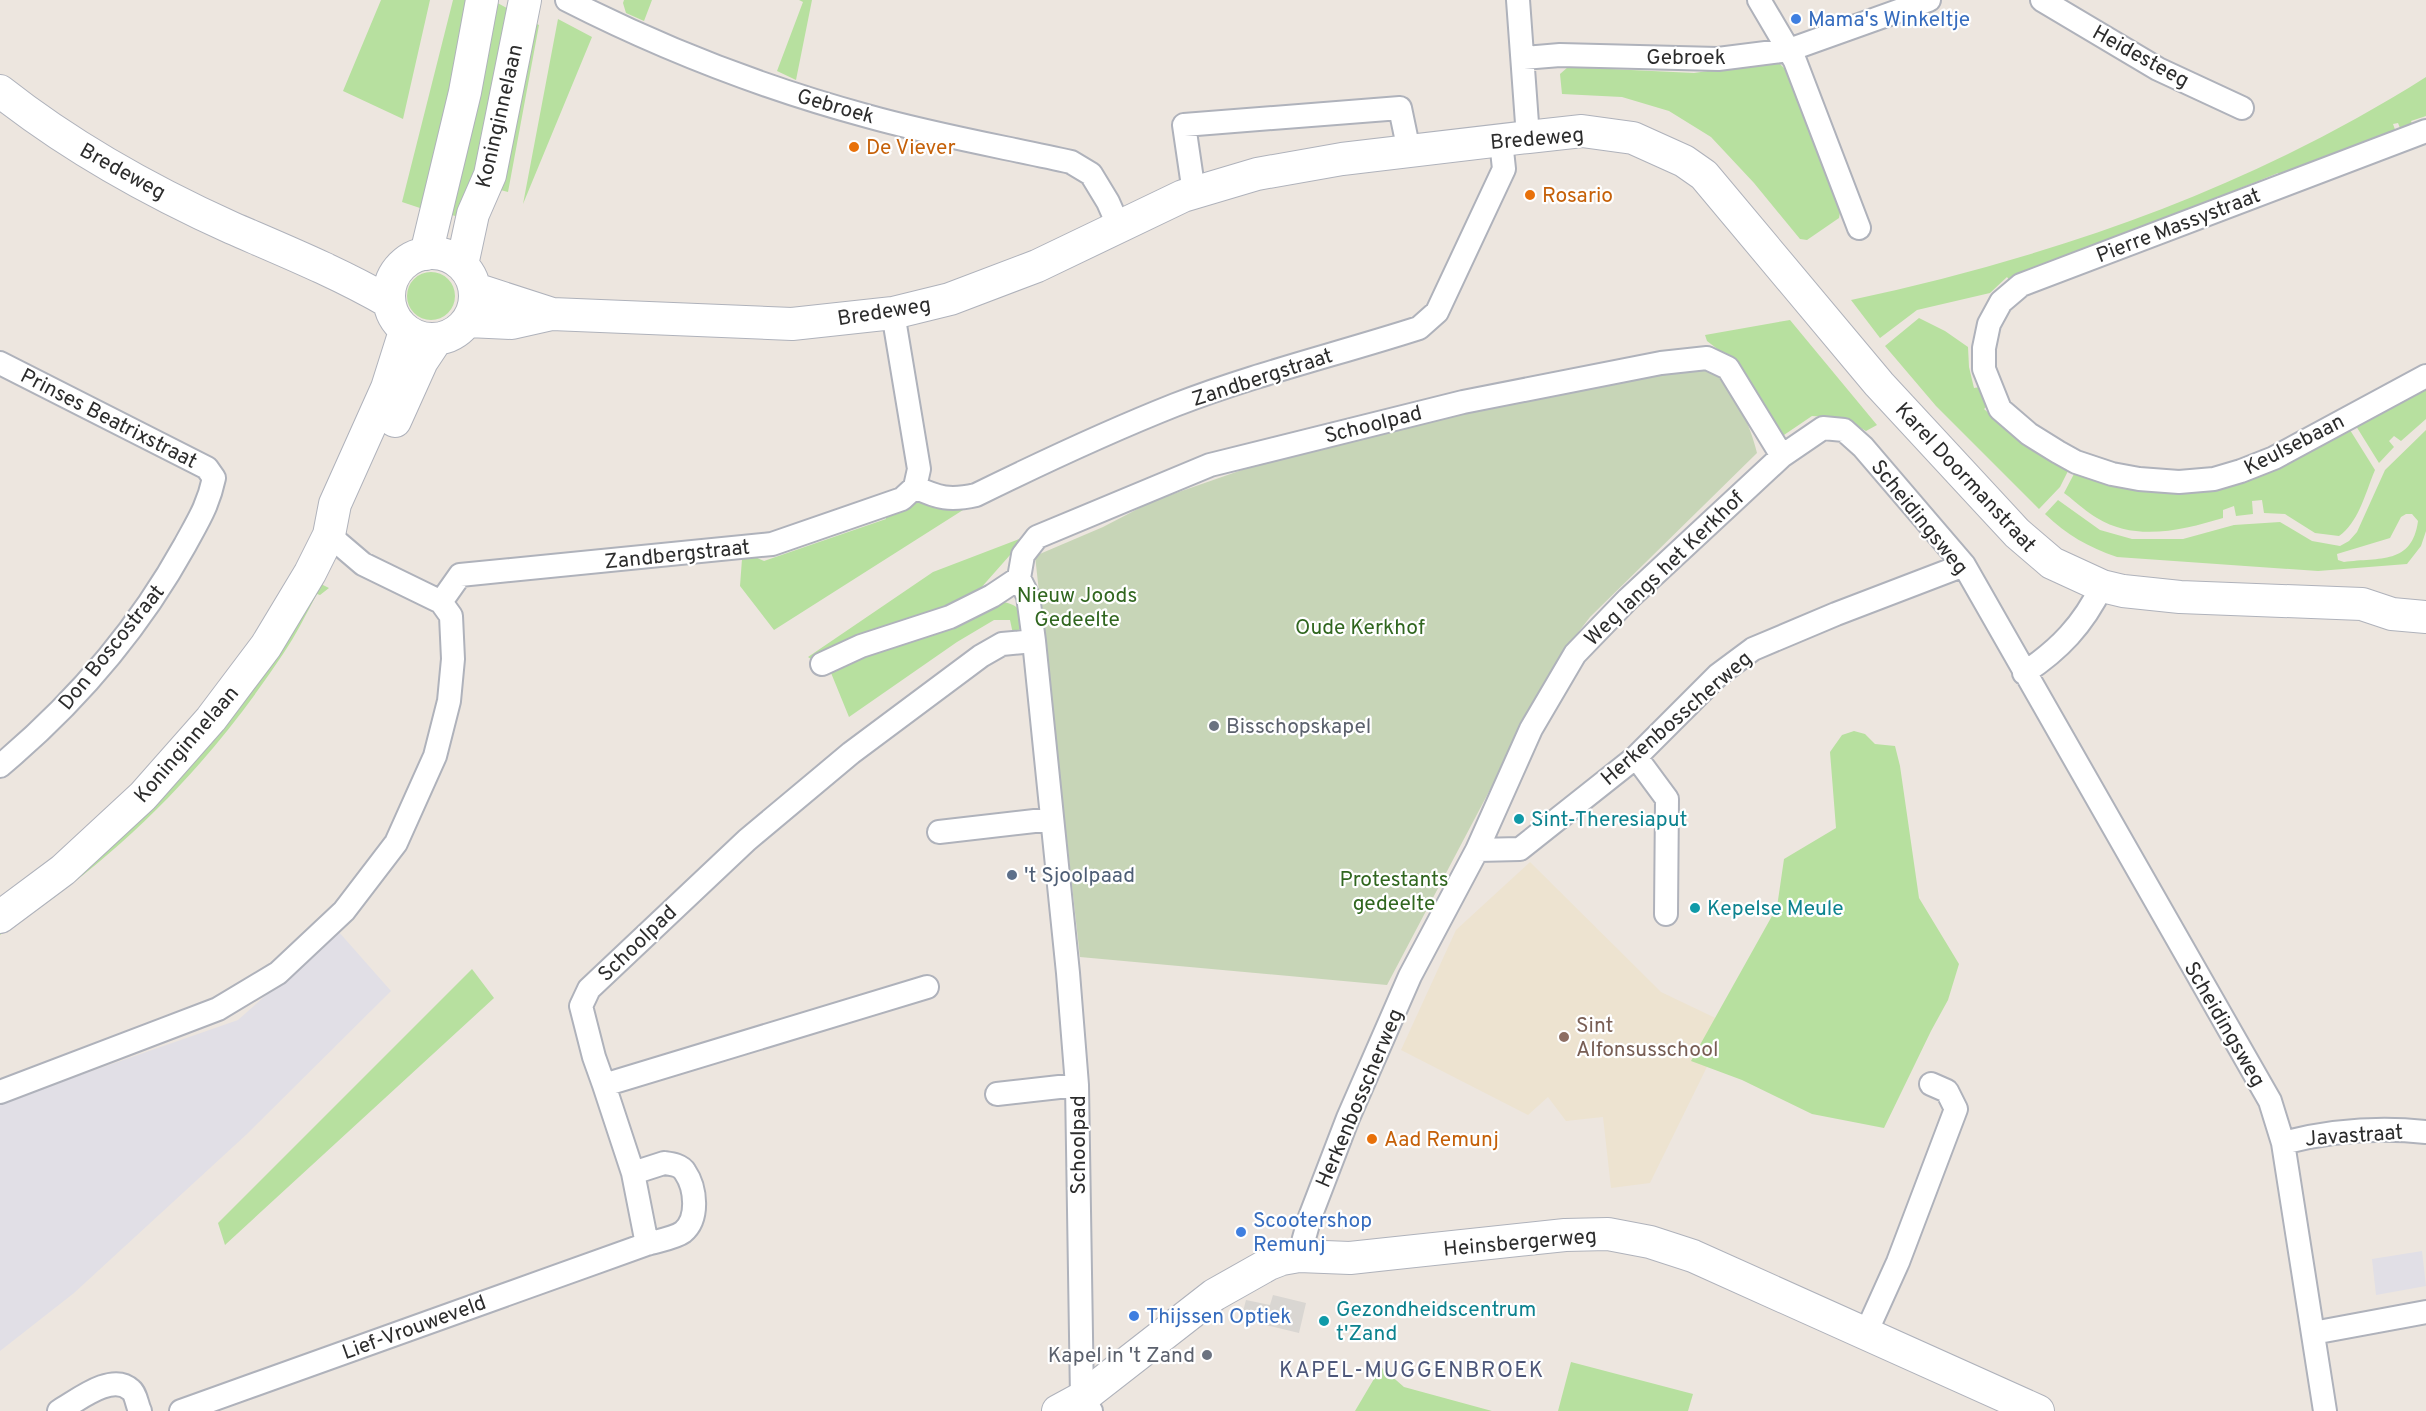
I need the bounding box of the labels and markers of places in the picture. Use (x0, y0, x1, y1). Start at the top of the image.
place label: Mama's Winkeltje (1808, 7, 1970, 34)
marker: Mama's Winkeltje (1789, 12, 1803, 26)
place label: De Viever (866, 135, 956, 162)
marker: De Viever (847, 140, 861, 154)
place label: Rosario (1542, 183, 1613, 210)
marker: Rosario (1523, 188, 1537, 202)
place label: Bisschopskapel (1226, 714, 1371, 741)
marker: Bisschopskapel (1207, 719, 1221, 733)
place label: Sint-Theresiaput (1531, 807, 1688, 834)
marker: Sint-Theresiaput (1512, 812, 1526, 826)
place label: 't Sjoolpaad (1024, 863, 1135, 890)
marker: 't Sjoolpaad (1005, 868, 1019, 882)
place label: Kepelse Meule (1707, 896, 1844, 923)
marker: Kepelse Meule (1688, 901, 1702, 915)
place label: Sint Alfonsusschool (1576, 1013, 1719, 1064)
marker: Sint Alfonsusschool (1557, 1030, 1571, 1044)
place label: Aad Remunj (1384, 1127, 1499, 1154)
marker: Aad Remunj (1365, 1132, 1379, 1146)
place label: Scootershop Remunj (1253, 1208, 1372, 1259)
marker: Scootershop Remunj (1234, 1225, 1248, 1239)
place label: Gezondheidscentrum t'Zand (1336, 1297, 1536, 1348)
place label: Thijssen Optiek (1146, 1304, 1292, 1331)
marker: Thijssen Optiek (1127, 1309, 1141, 1323)
marker: Gezondheidscentrum t'Zand (1317, 1314, 1331, 1328)
place label: Kapel in 't Zand (1048, 1343, 1195, 1370)
marker: Kapel in 't Zand (1200, 1348, 1214, 1362)

